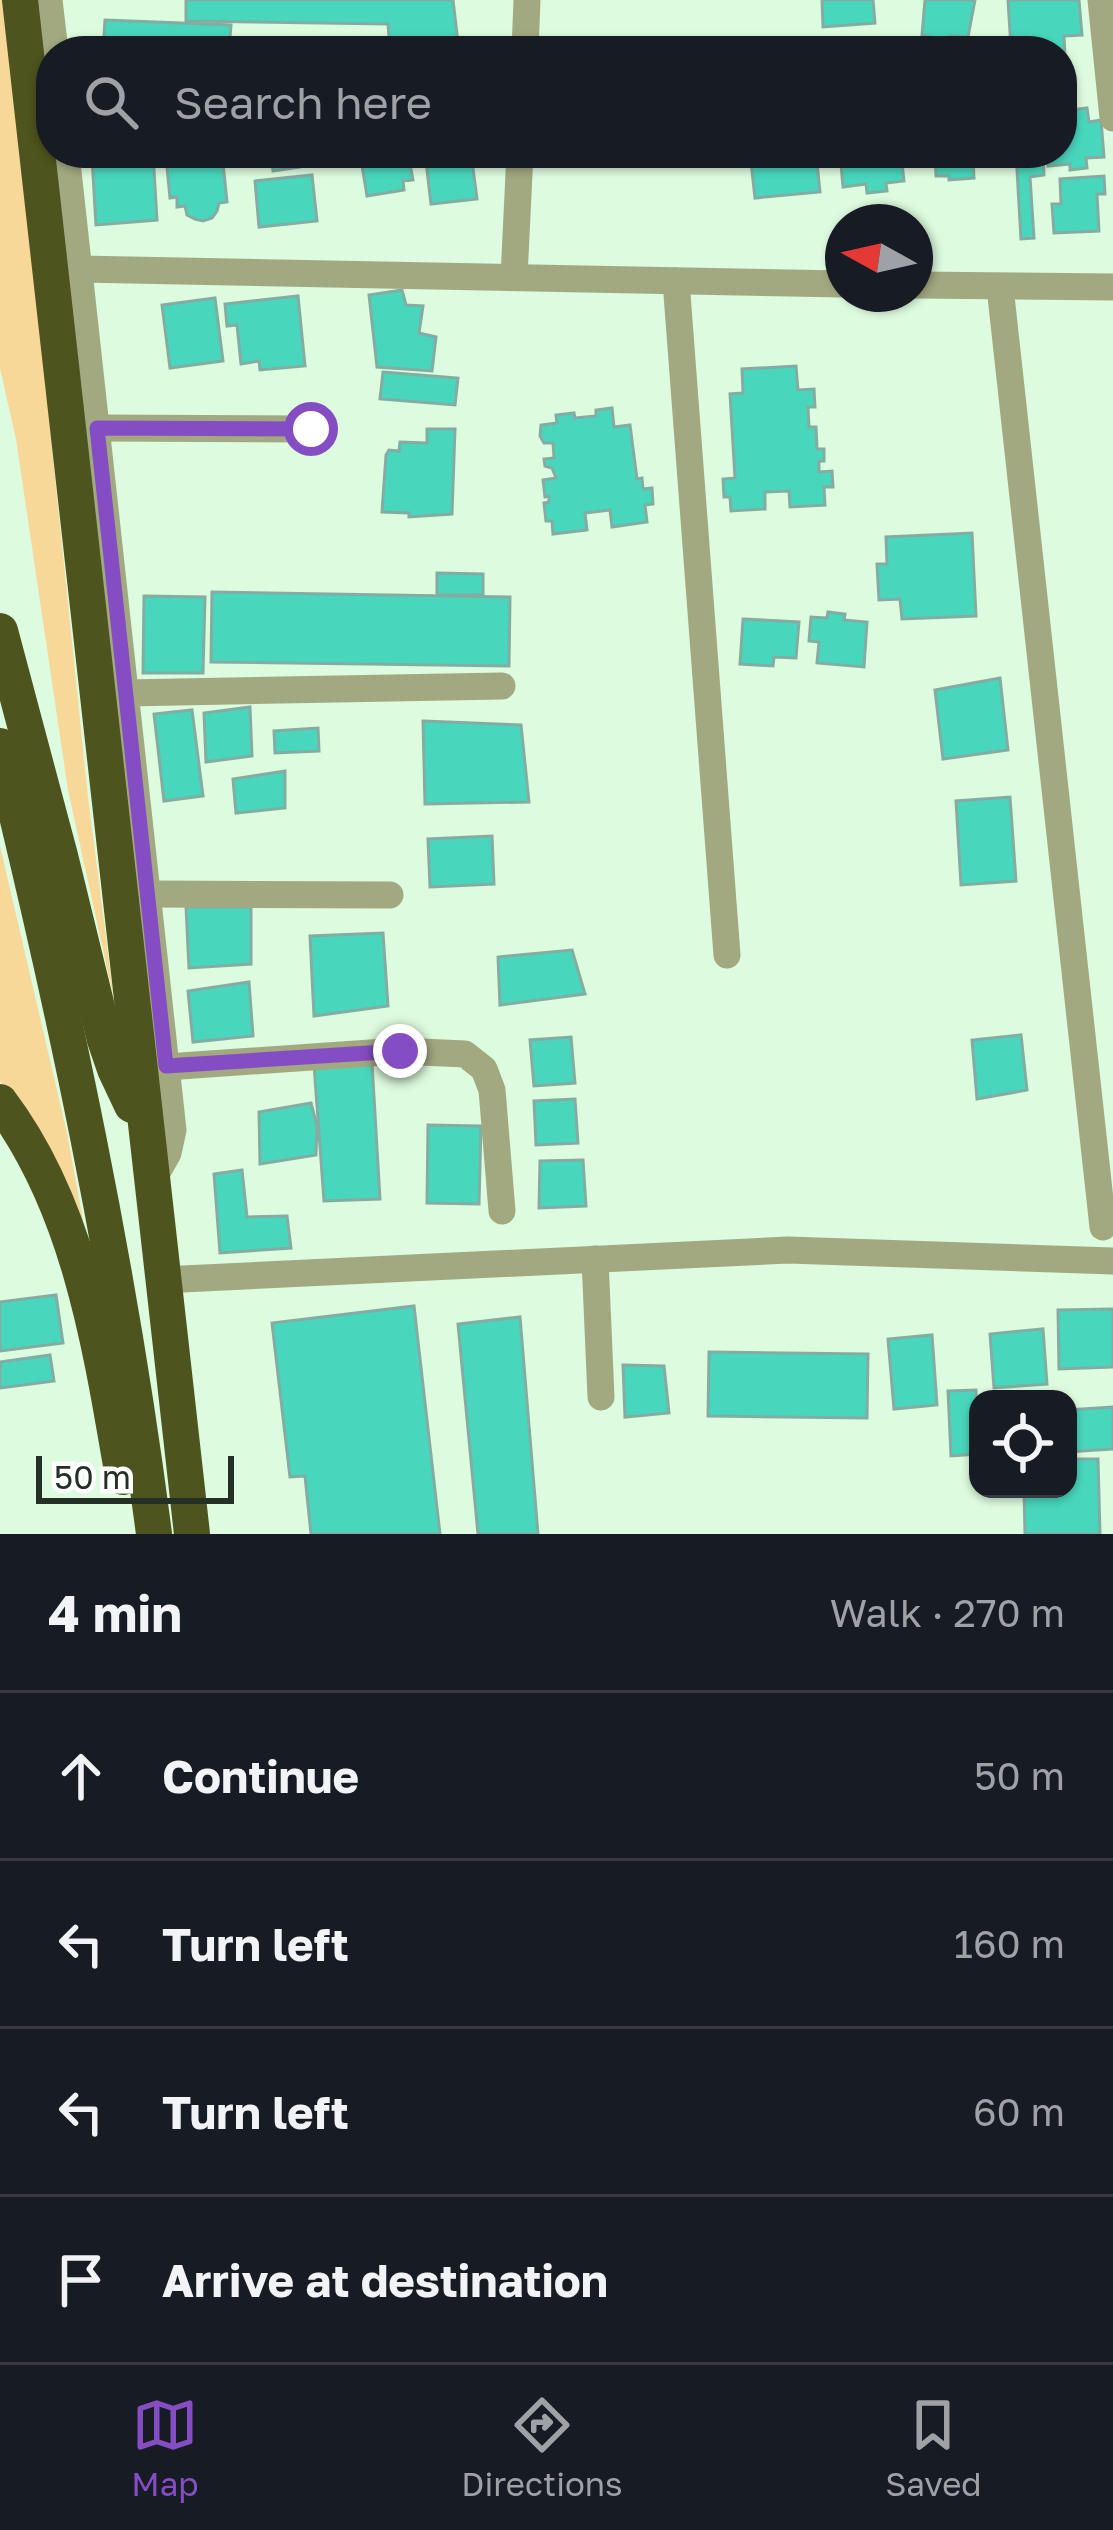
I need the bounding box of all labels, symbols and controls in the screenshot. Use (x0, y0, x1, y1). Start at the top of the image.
search box (36, 36, 1077, 168)
icon: search (78, 69, 144, 135)
text: Search here (174, 75, 432, 129)
north arrow (825, 204, 933, 312)
route start (284, 402, 338, 456)
route end (373, 1024, 427, 1078)
map controls (969, 1390, 1077, 1498)
button: locate (969, 1390, 1077, 1498)
scale bar (36, 1450, 234, 1503)
text: 50 m (54, 1457, 131, 1496)
text: 4 min (48, 1582, 182, 1643)
text: Walk · 270 m (830, 1589, 1065, 1636)
icon: ahead (48, 1743, 114, 1809)
text: Continue (162, 1749, 359, 1803)
text: 50 m (974, 1752, 1065, 1799)
icon: left (48, 1911, 114, 1977)
text: Turn left (162, 1917, 349, 1971)
text: 160 m (954, 1920, 1065, 1967)
icon: left (48, 2079, 114, 2145)
text: Turn left (162, 2085, 349, 2139)
text: 60 m (973, 2088, 1065, 2135)
icon: arrive (48, 2247, 114, 2313)
text: Arrive at destination (162, 2253, 608, 2307)
tab: Map (131, 2392, 199, 2503)
tab: Directions (461, 2392, 623, 2503)
tab: Saved (885, 2392, 982, 2503)

